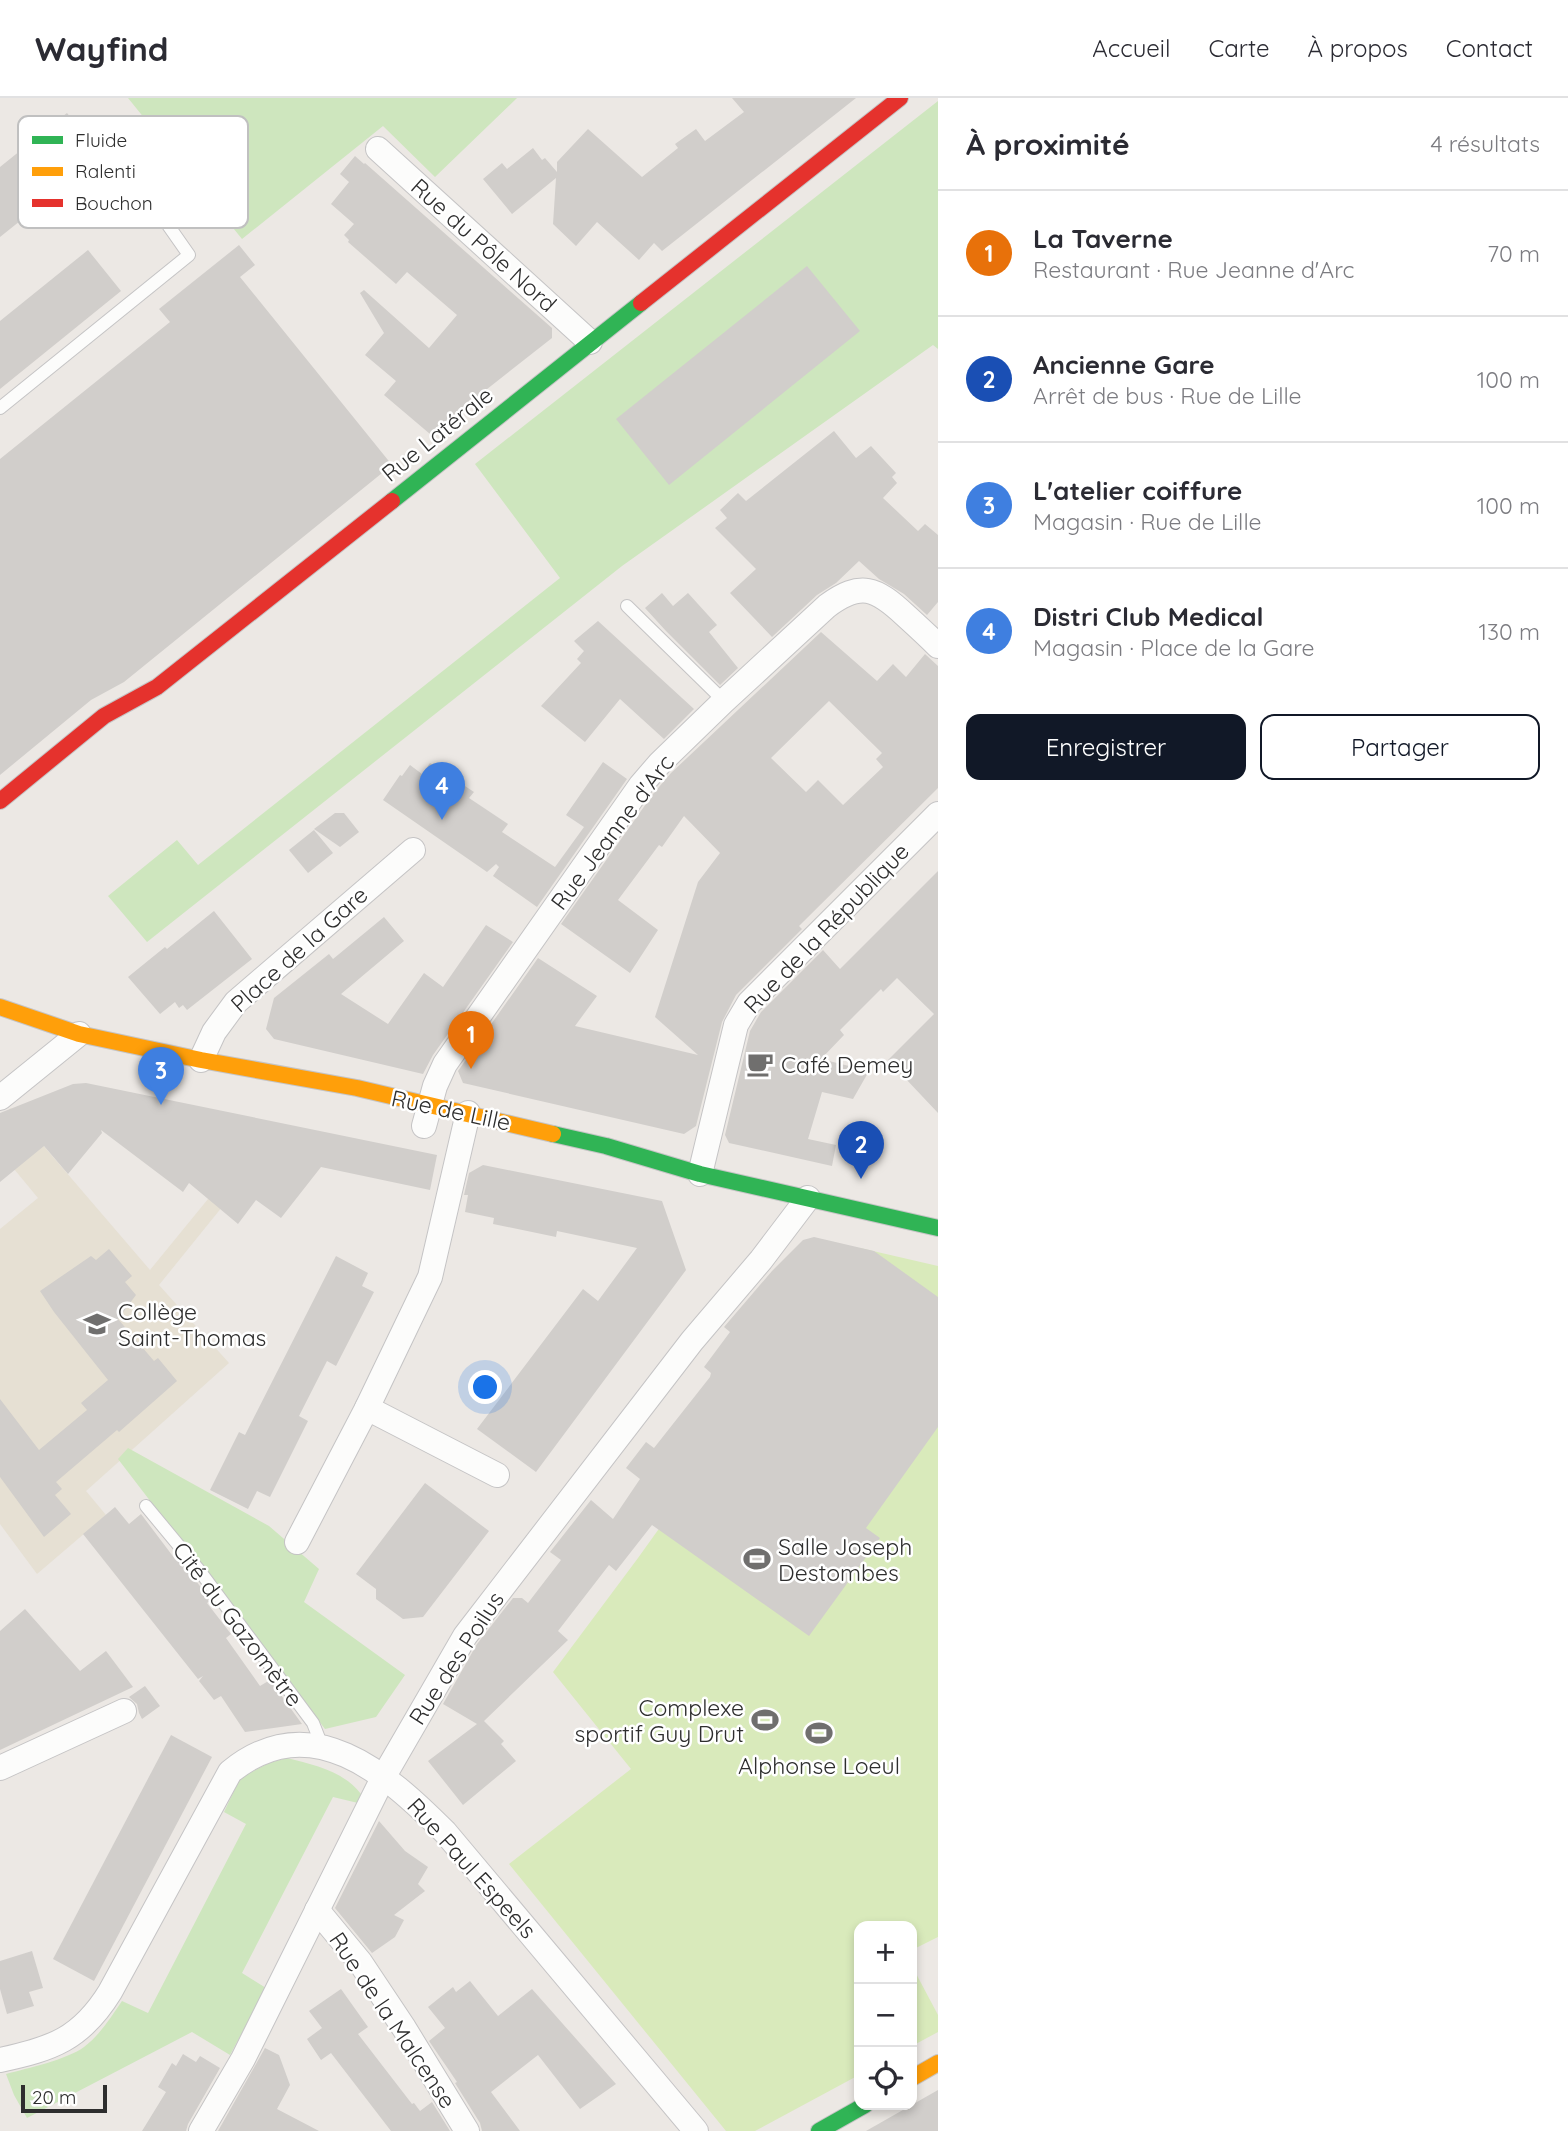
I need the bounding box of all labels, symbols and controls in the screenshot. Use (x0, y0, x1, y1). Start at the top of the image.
text: Wayfind (35, 28, 169, 69)
text: Accueil (1092, 33, 1171, 63)
text: Carte (1209, 33, 1270, 63)
text: À propos (1308, 33, 1408, 63)
text: Contact (1446, 33, 1533, 63)
legend (18, 116, 248, 228)
text: À proximité (966, 125, 1130, 163)
text: Fluide (75, 128, 127, 152)
text: 4 résultats (1430, 129, 1540, 158)
text: Ralenti (75, 159, 136, 183)
street label: Rue du Pôle Nord (405, 172, 563, 318)
text: Bouchon (75, 191, 153, 215)
text: La Taverne (1033, 222, 1173, 255)
text: 1 (985, 239, 993, 268)
text: 70 m (1487, 239, 1540, 268)
text: Restaurant · Rue Jeanne d'Arc (1033, 255, 1354, 284)
text: Ancienne Gare (1033, 348, 1215, 381)
text: 2 (982, 365, 996, 394)
text: 100 m (1477, 365, 1540, 394)
street label: Rue Latérale (375, 380, 499, 488)
text: Arrêt de bus · Rue de Lille (1033, 381, 1301, 410)
text: L'atelier coiffure (1033, 474, 1242, 507)
text: 3 (983, 491, 995, 520)
text: 100 m (1477, 491, 1540, 520)
text: Magasin · Rue de Lille (1033, 507, 1261, 536)
text: Distri Club Medical (1033, 600, 1264, 633)
text: 4 (982, 617, 996, 646)
text: 130 m (1478, 617, 1540, 646)
text: Magasin · Place de la Gare (1033, 633, 1315, 662)
button: Enregistrer (966, 714, 1246, 780)
button: Partager (1260, 714, 1540, 780)
street label: Rue Jeanne d'Arc (544, 748, 680, 915)
pin: 4 (419, 762, 465, 820)
street label: Rue de la République (737, 837, 915, 1019)
street label: Place de la Gare (224, 880, 374, 1018)
pin: 1 (448, 1011, 494, 1069)
pin: 3 (138, 1047, 184, 1105)
cafe icon: Café Demey (745, 1049, 775, 1079)
place label: Café Demey (781, 1050, 913, 1079)
street label: Rue de Lille (389, 1083, 513, 1137)
pin: 2 (838, 1121, 884, 1179)
place label: Collège Saint-Thomas (118, 1297, 266, 1352)
school or university icon: Collège Saint-Thomas (82, 1309, 112, 1339)
your location (468, 1370, 502, 1404)
place label: Salle Joseph Destombes (778, 1532, 912, 1587)
street label: Cité du Gazomètre (167, 1536, 309, 1712)
sports icon: Salle Joseph Destombes (742, 1544, 772, 1574)
street label: Rue des Poilus (402, 1586, 510, 1730)
place label: Complexe sportif Guy Drut (575, 1693, 744, 1748)
sports icon: Complexe sportif Guy Drut (750, 1705, 780, 1735)
sports icon: Alphonse Loeul (804, 1718, 834, 1748)
place label: Alphonse Loeul (738, 1751, 900, 1780)
street label: Rue Paul Espeels (401, 1792, 543, 1944)
map controls (854, 1921, 917, 2110)
button: + (854, 1921, 917, 1984)
street label: Rue de la Malcense (323, 1926, 463, 2114)
button: − (854, 1984, 917, 2047)
button: locate (854, 2047, 917, 2110)
scale bar (21, 2082, 107, 2114)
text: 20 m (32, 2085, 76, 2109)

